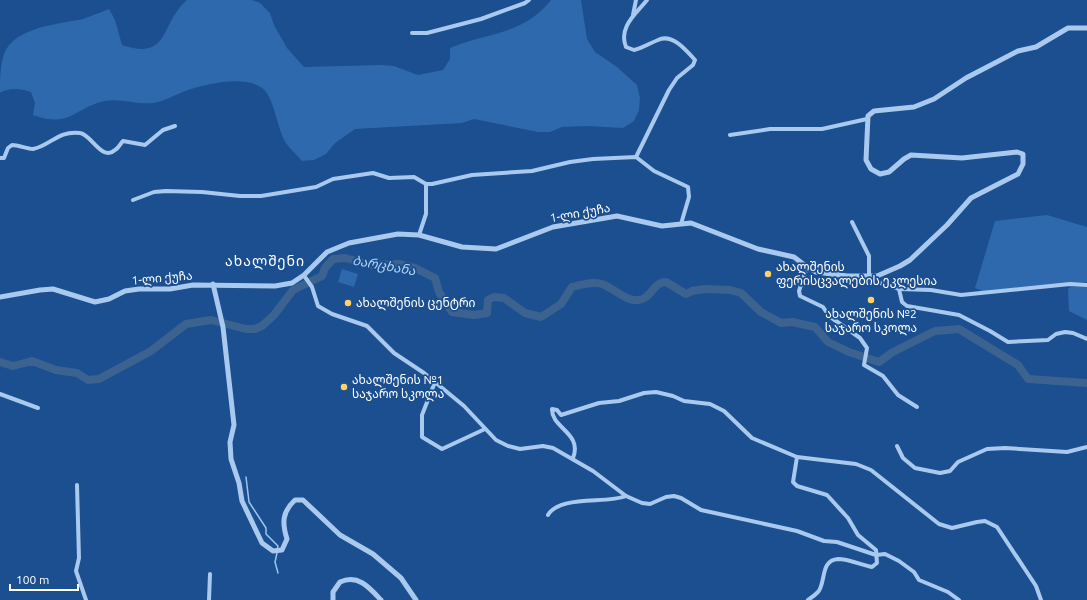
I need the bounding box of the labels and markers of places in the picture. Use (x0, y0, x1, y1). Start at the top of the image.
place label: ახალშენის ფერისცვალების ეკლესია (776, 260, 937, 289)
marker: ახალშენის ფერისცვალების ეკლესია (763, 269, 773, 279)
marker: ახალშენის №2 საჯარო სკოლა (866, 295, 876, 305)
place label: ახალშენის ცენტრი (356, 296, 476, 311)
marker: ახალშენის ცენტრი (343, 298, 353, 308)
place label: ახალშენის №2 საჯარო სკოლა (825, 307, 917, 336)
place label: ახალშენის №1 საჯარო სკოლა (352, 373, 444, 402)
marker: ახალშენის №1 საჯარო სკოლა (339, 382, 349, 392)

